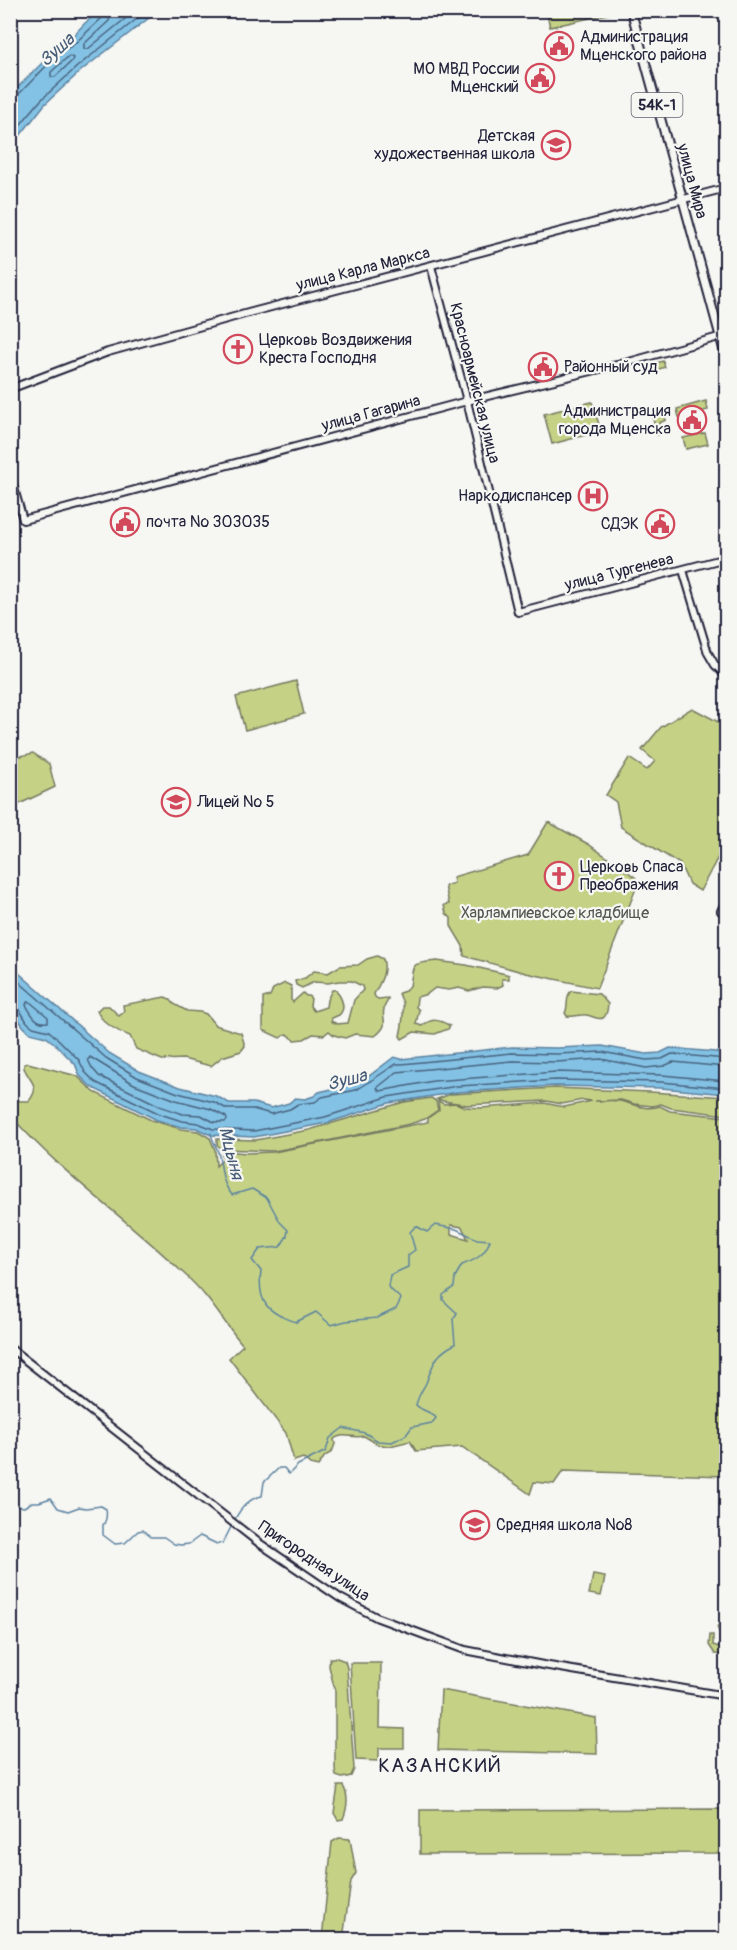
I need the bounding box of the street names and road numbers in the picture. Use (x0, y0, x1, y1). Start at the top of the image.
road number: 54К-1 (632, 93, 682, 117)
street label: улица Мира (672, 140, 712, 221)
street label: улица Карла Маркса (293, 243, 432, 296)
street label: Красноармейская улица (445, 301, 505, 465)
street label: улица Гагарина (318, 390, 423, 436)
street label: улица Тургенева (562, 549, 675, 595)
street label: Пригородная улица (254, 1516, 374, 1606)

